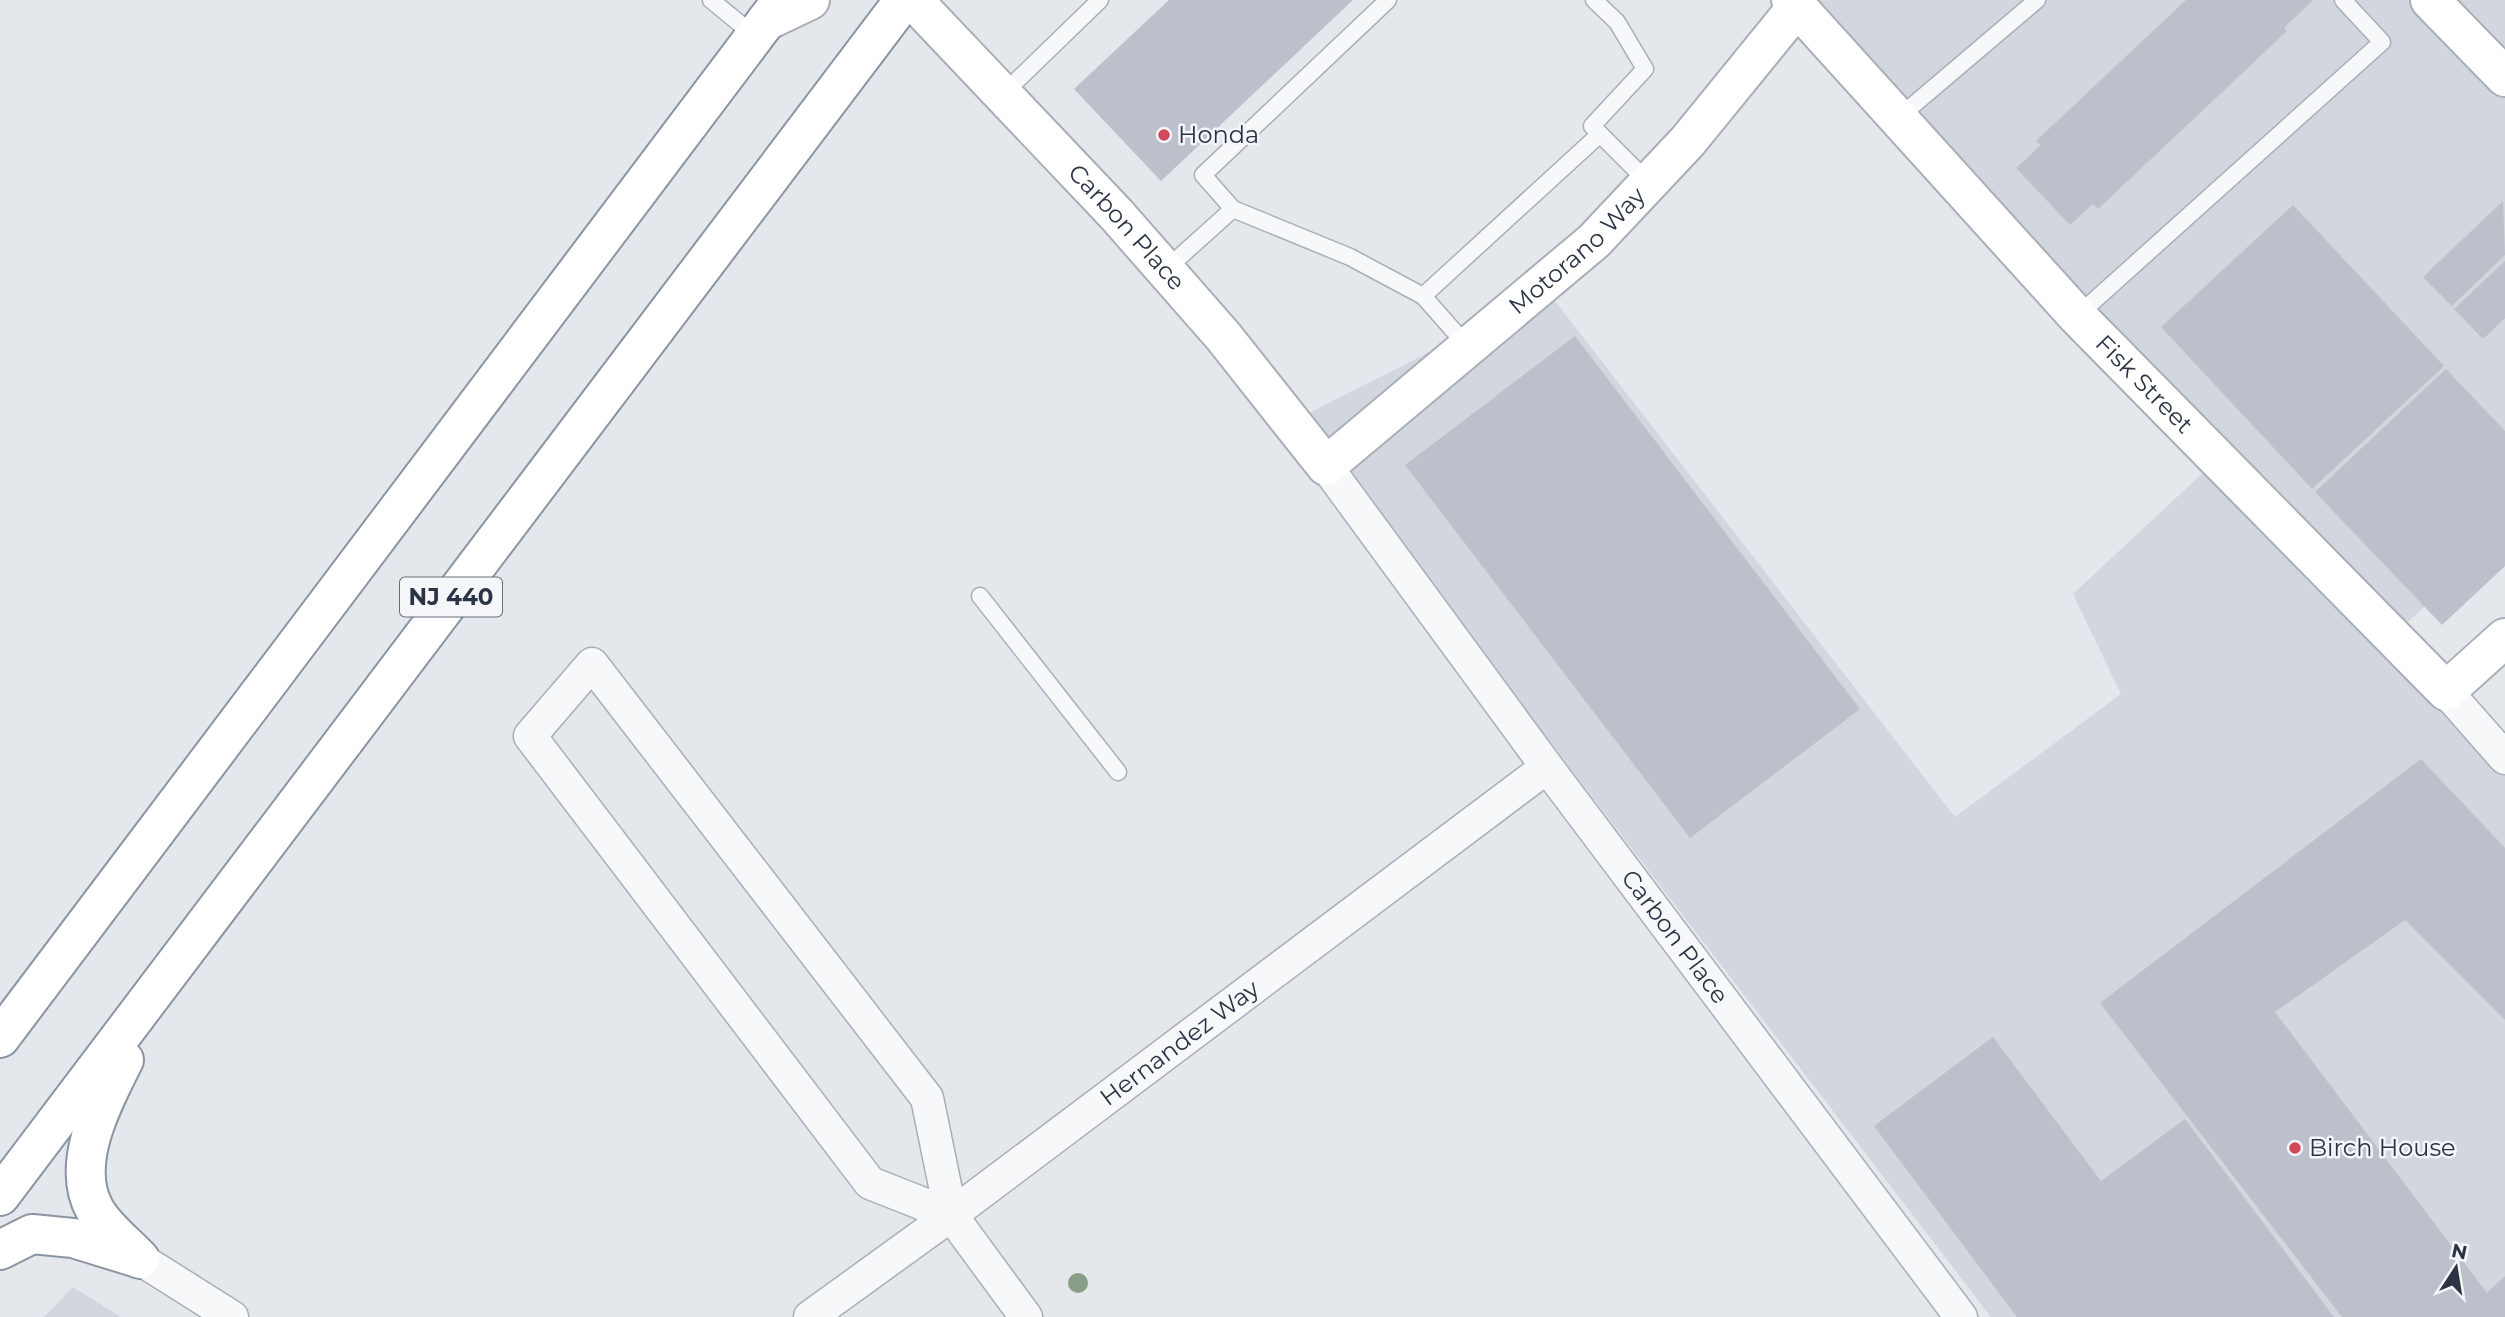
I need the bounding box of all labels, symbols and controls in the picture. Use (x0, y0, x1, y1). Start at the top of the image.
place label: Honda (1178, 120, 1259, 149)
marker: Honda (1156, 127, 1172, 143)
street label: Carbon Place (1062, 158, 1191, 296)
street label: Motorano Way (1503, 181, 1651, 320)
street label: Fisk Street (2090, 329, 2199, 439)
road number: NJ 440 (400, 578, 502, 617)
street label: Carbon Place (1616, 864, 1735, 1009)
street label: Hernandez Way (1094, 974, 1265, 1112)
place label: Birch House (2309, 1133, 2456, 1162)
marker: Birch House (2287, 1140, 2303, 1156)
north arrow (2421, 1233, 2491, 1303)
text: N (2450, 1239, 2469, 1265)

